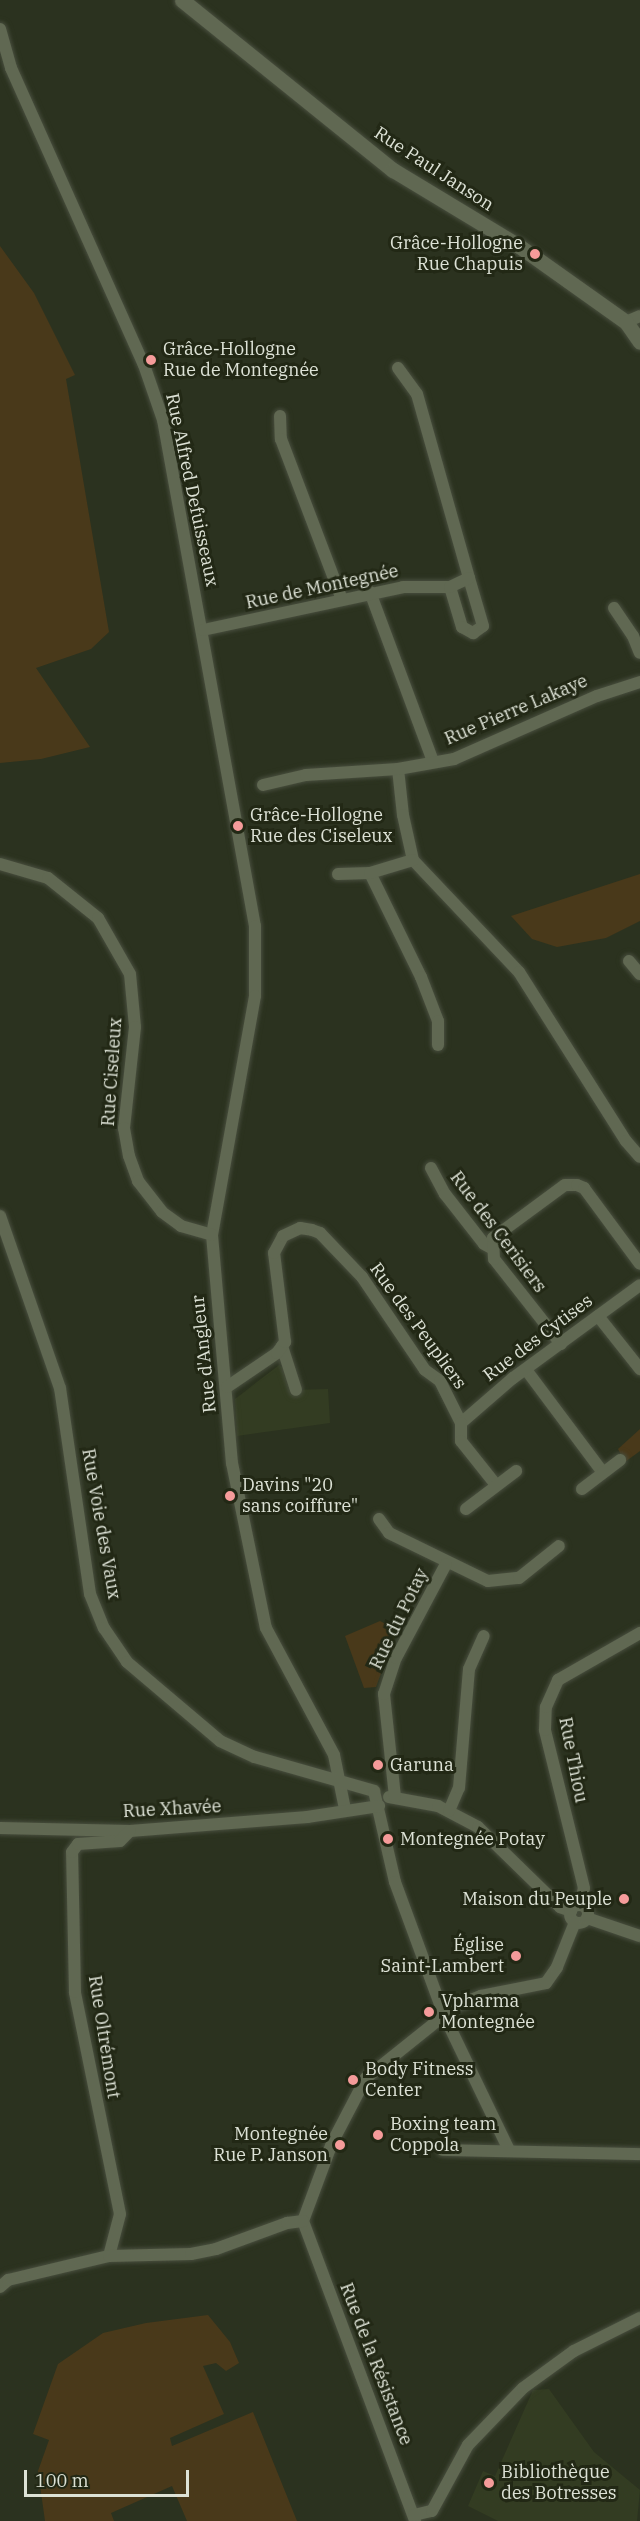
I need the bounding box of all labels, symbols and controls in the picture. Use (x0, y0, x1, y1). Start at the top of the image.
street label: Rue Paul Janson (370, 122, 498, 216)
place label: Grâce-Hollogne Rue Chapuis (390, 233, 523, 276)
marker: Grâce-Hollogne Rue Chapuis (528, 247, 542, 261)
place label: Grâce-Hollogne Rue de Montegnée (163, 339, 319, 382)
marker: Grâce-Hollogne Rue de Montegnée (144, 353, 158, 367)
street label: Rue Alfred Defuisseaux (161, 391, 223, 589)
street label: Rue de Montegnée (244, 560, 400, 614)
street label: Rue Pierre Lakaye (441, 670, 591, 750)
place label: Grâce-Hollogne Rue des Ciseleux (250, 805, 393, 848)
marker: Grâce-Hollogne Rue des Ciseleux (231, 819, 245, 833)
street label: Rue Ciseleux (97, 1017, 127, 1127)
street label: Rue des Cerisiers (445, 1167, 551, 1297)
street label: Rue des Peupliers (365, 1259, 471, 1393)
street label: Rue des Cytises (479, 1290, 597, 1386)
street label: Rue d'Angleur (187, 1294, 221, 1414)
street label: Rue Voie des Vaux (77, 1447, 125, 1601)
place label: Davins "20 sans coiffure" (242, 1475, 358, 1518)
marker: Davins "20 sans coiffure" (223, 1489, 237, 1503)
street label: Rue du Potay (365, 1565, 433, 1673)
street label: Rue Thiou (554, 1715, 592, 1805)
place label: Garuna (390, 1754, 454, 1776)
marker: Garuna (371, 1758, 385, 1772)
street label: Rue Xhavée (122, 1796, 222, 1822)
place label: Montegnée Potay (400, 1828, 545, 1850)
marker: Montegnée Potay (381, 1832, 395, 1846)
place label: Maison du Peuple (462, 1888, 612, 1910)
marker: Maison du Peuple (617, 1892, 631, 1906)
place label: Église Saint-Lambert (381, 1935, 504, 1978)
marker: Église Saint-Lambert (509, 1949, 523, 1963)
street label: Rue Oltrémont (84, 1974, 124, 2100)
place label: Vpharma Montegnée (441, 1991, 535, 2034)
marker: Vpharma Montegnée (422, 2005, 436, 2019)
place label: Body Fitness Center (365, 2059, 474, 2102)
marker: Body Fitness Center (346, 2073, 360, 2087)
place label: Boxing team Coppola (390, 2114, 496, 2156)
place label: Montegnée Rue P. Janson (213, 2124, 328, 2166)
marker: Boxing team Coppola (371, 2128, 385, 2142)
marker: Montegnée Rue P. Janson (333, 2138, 347, 2152)
street label: Rue de la Résistance (335, 2280, 417, 2448)
scale bar (27, 2458, 192, 2496)
place label: Bibliothèque des Botresses (501, 2462, 617, 2504)
text: 100 m (35, 2469, 89, 2492)
marker: Bibliothèque des Botresses (482, 2476, 496, 2490)

